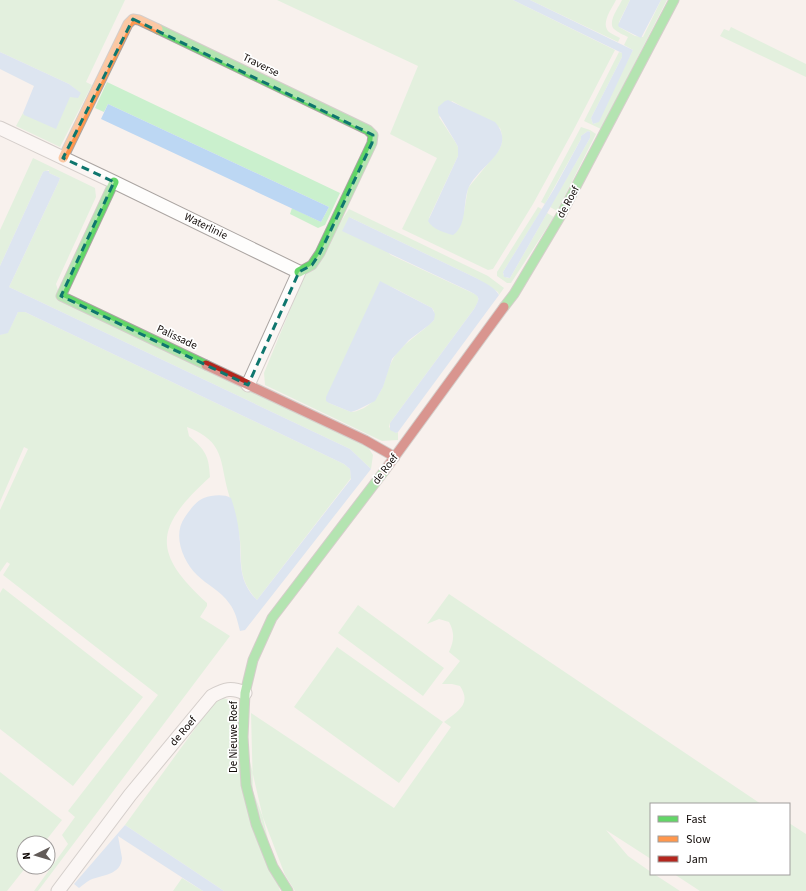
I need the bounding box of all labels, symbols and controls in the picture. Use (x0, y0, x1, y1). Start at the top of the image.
street label: Traverse (240, 50, 282, 80)
street label: de Roef (553, 183, 583, 221)
street label: Waterlinie (182, 209, 231, 243)
street label: Palissade (154, 321, 200, 353)
street label: de Roef (369, 450, 402, 487)
street label: De Nieuwe Roef (226, 700, 241, 773)
street label: de Roef (166, 712, 200, 749)
legend (650, 803, 790, 875)
text: Fast (686, 811, 706, 828)
text: Slow (686, 831, 711, 848)
north arrow (16, 835, 56, 875)
text: Jam (686, 851, 708, 868)
text: N (19, 852, 34, 860)

